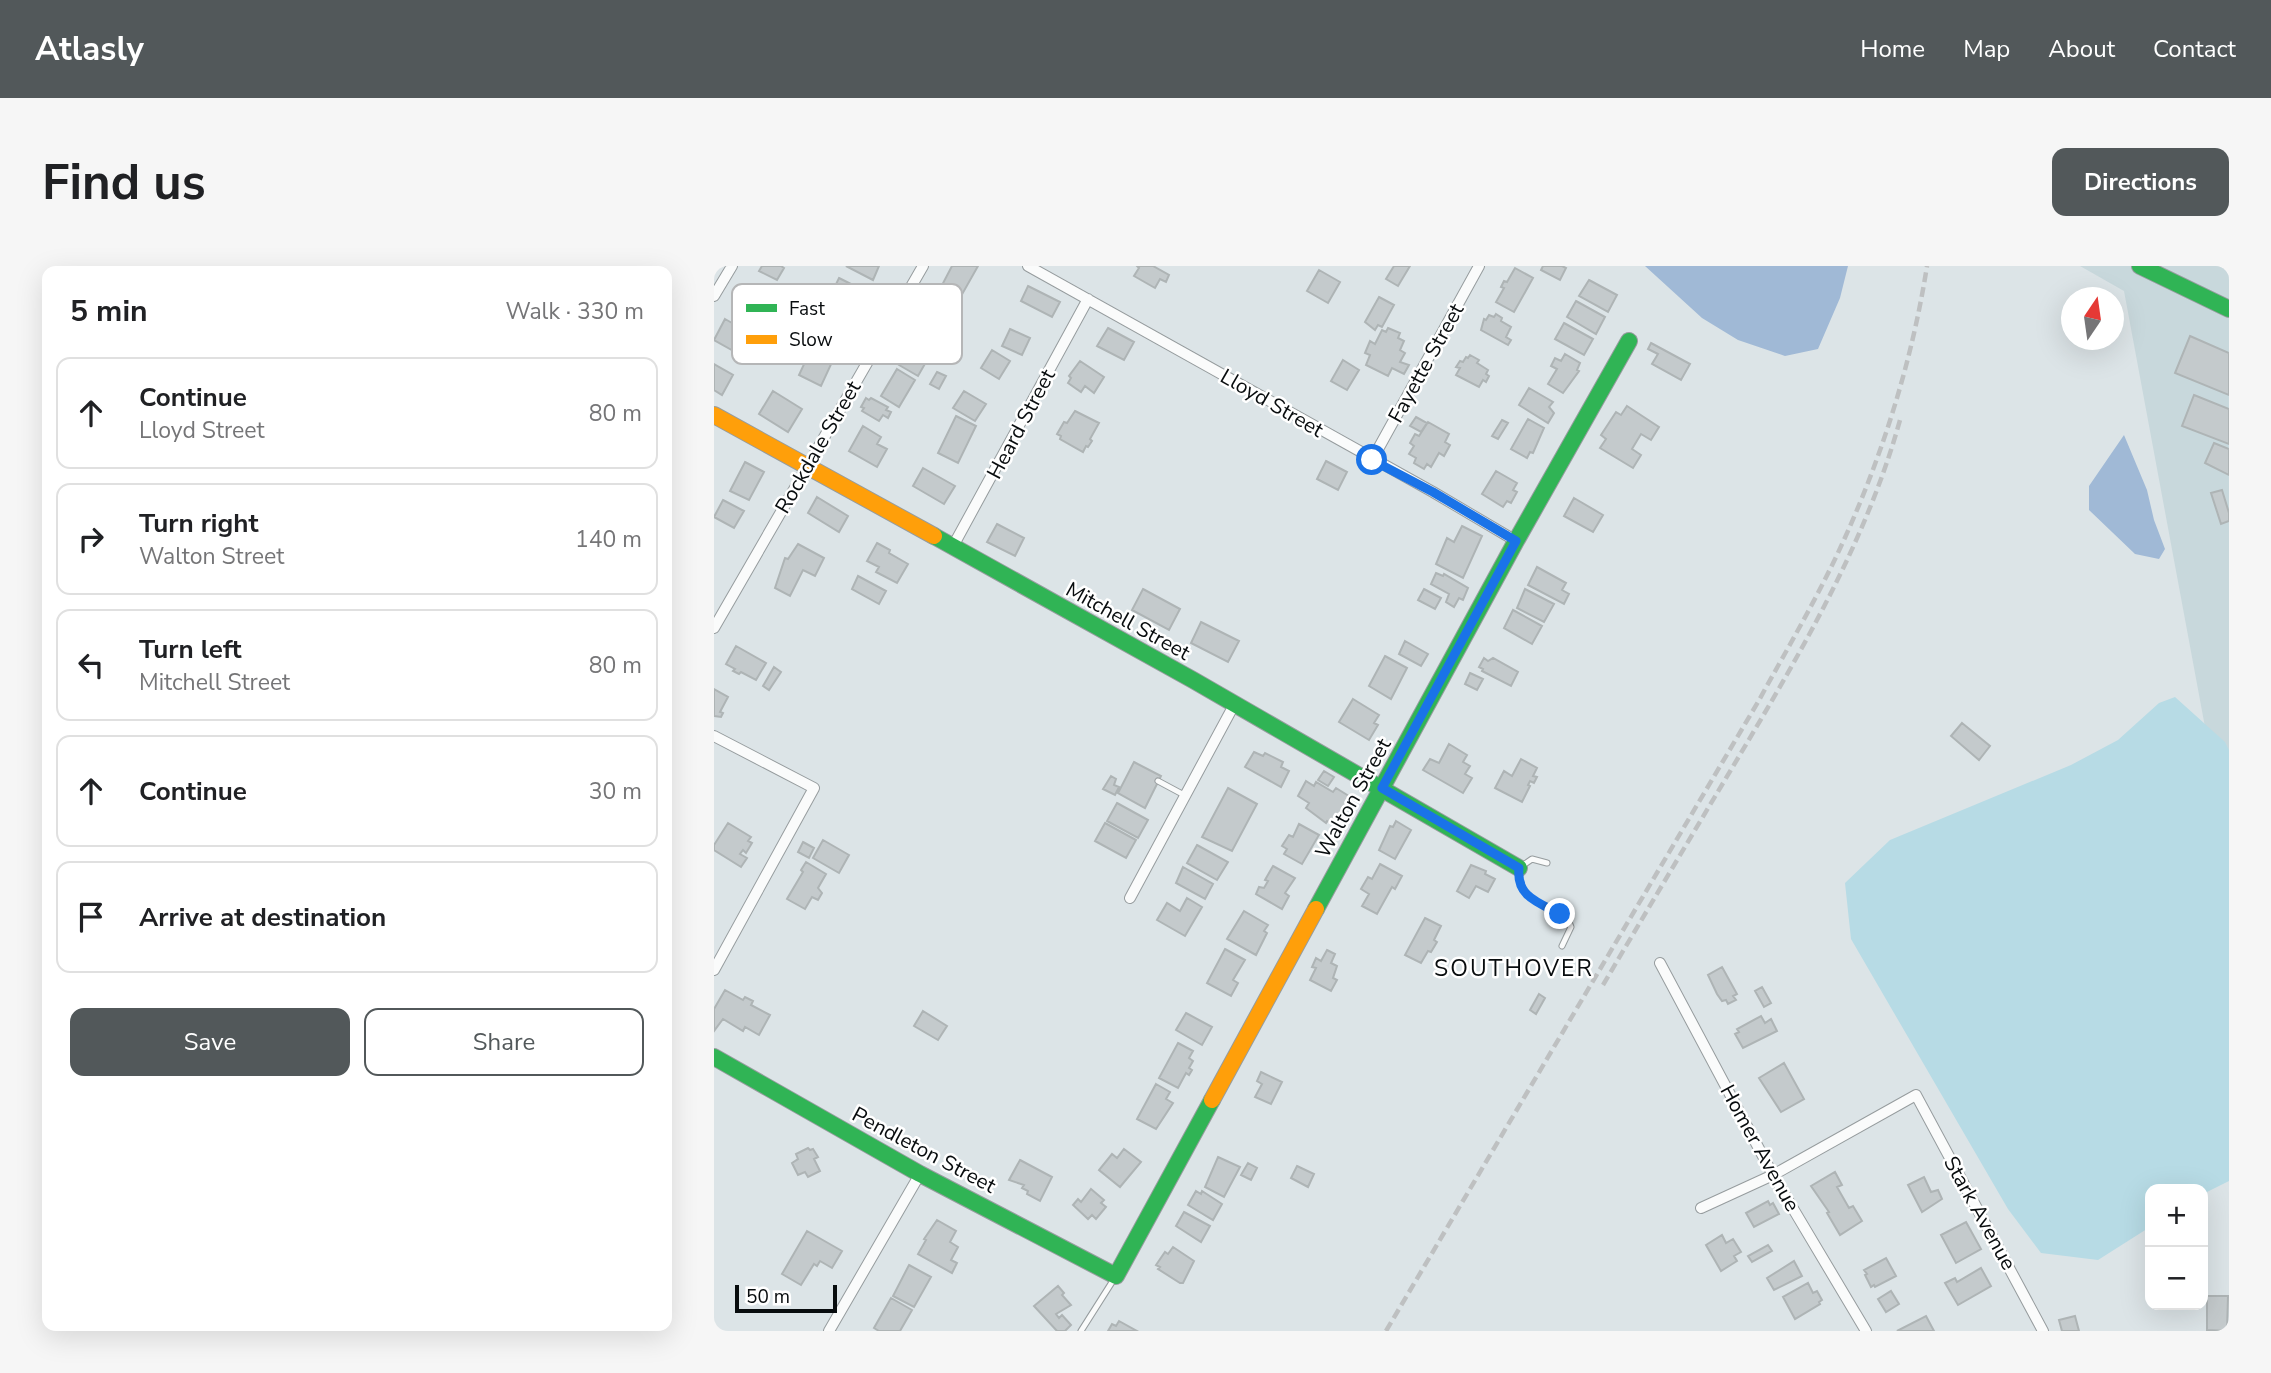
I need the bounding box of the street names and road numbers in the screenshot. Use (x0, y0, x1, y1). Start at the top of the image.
street label: Fayette Street (1382, 298, 1471, 428)
street label: Lloyd Street (1215, 362, 1329, 444)
street label: Heard Street (980, 364, 1062, 484)
street label: Rockdale Street (769, 375, 868, 518)
street label: Mitchell Street (1061, 575, 1196, 667)
street label: Walton Street (1309, 733, 1398, 863)
street label: Homer Avenue (1714, 1079, 1806, 1217)
street label: Pendleton Street (847, 1100, 1001, 1200)
street label: Stark Avenue (1937, 1151, 2023, 1275)

